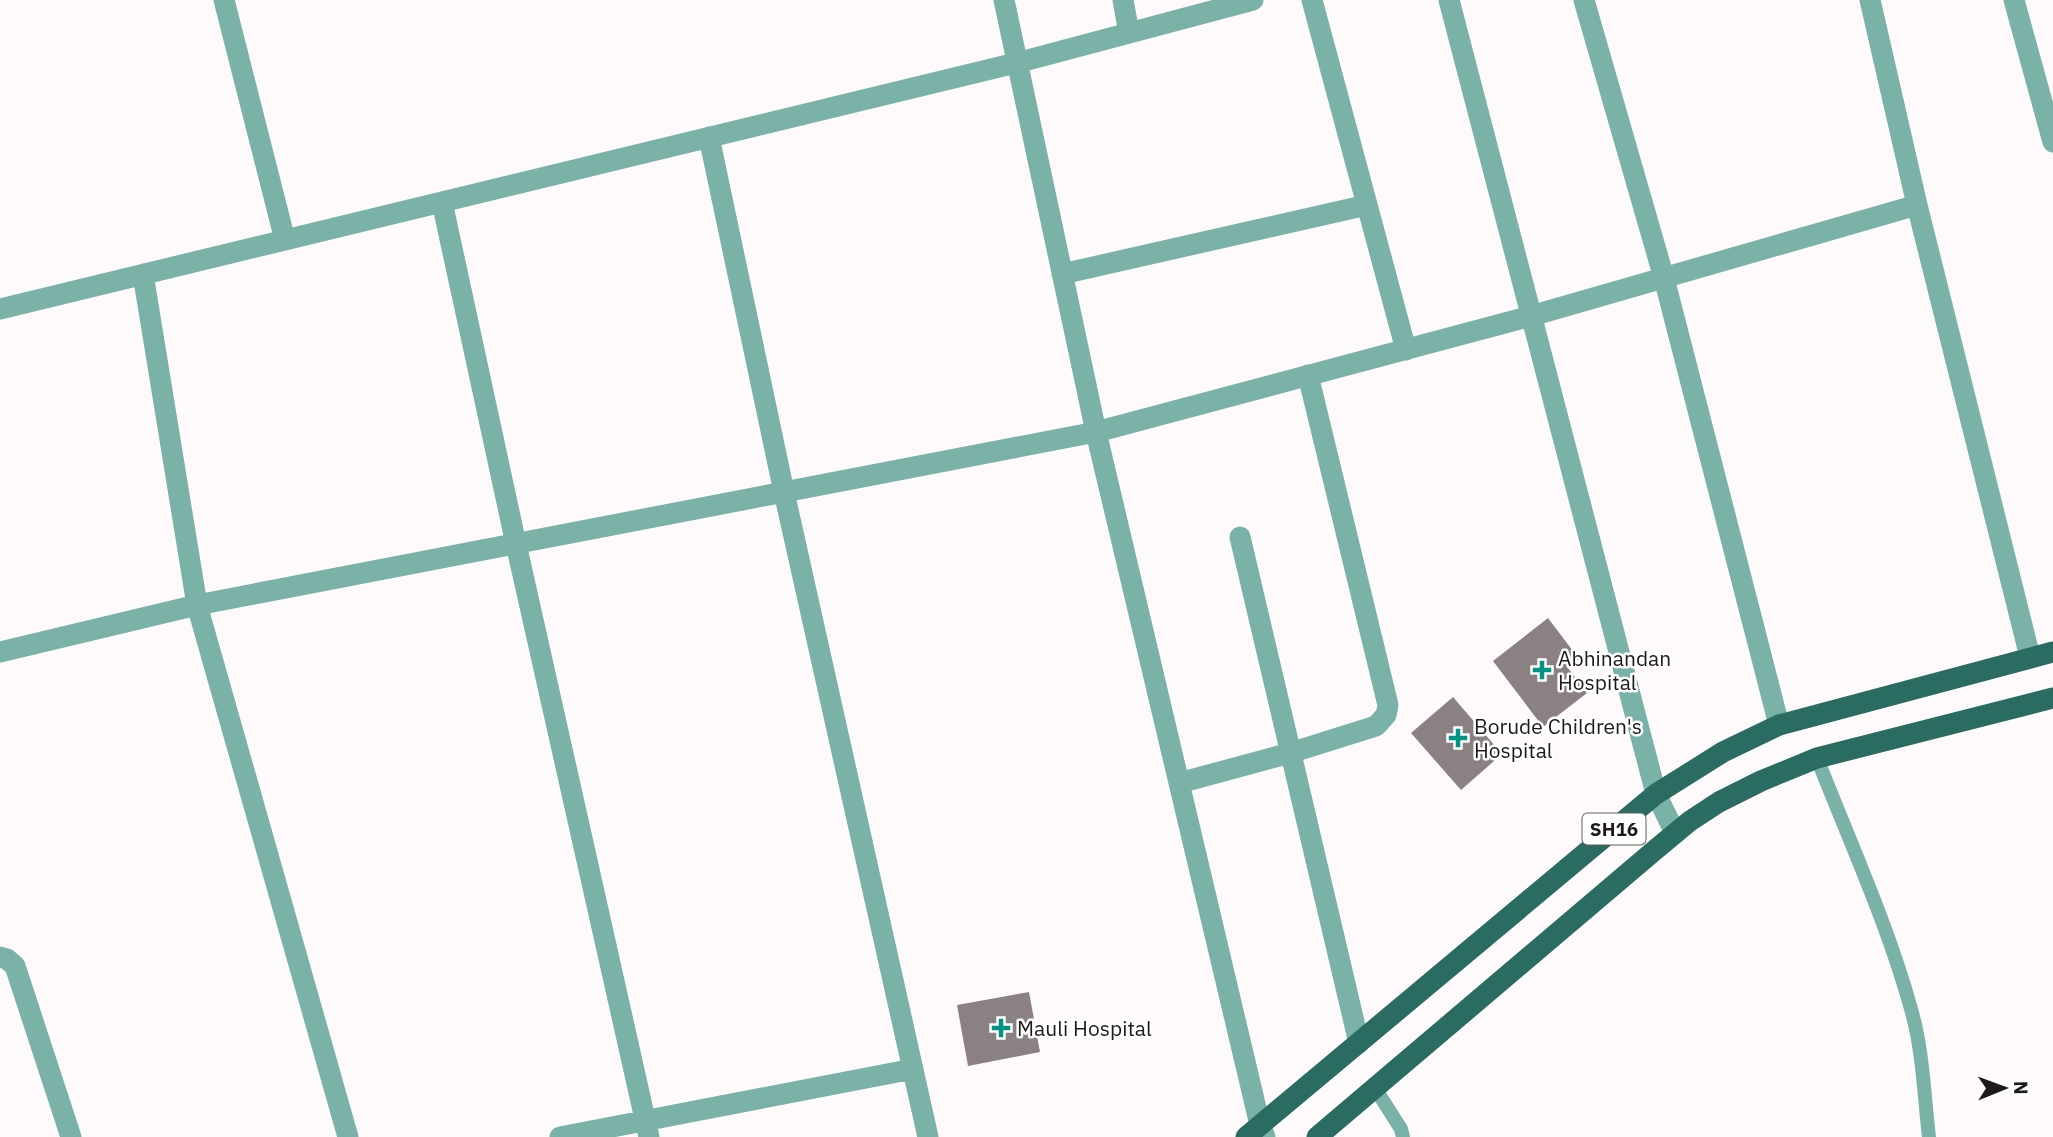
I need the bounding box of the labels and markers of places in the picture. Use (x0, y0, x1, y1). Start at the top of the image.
place label: Abhinandan Hospital (1558, 644, 1671, 696)
marker: Abhinandan Hospital (1532, 660, 1552, 680)
place label: Borude Children's Hospital (1474, 712, 1642, 764)
marker: Borude Children's Hospital (1448, 728, 1468, 748)
place label: Mauli Hospital (1017, 1014, 1152, 1042)
marker: Mauli Hospital (991, 1018, 1011, 1038)

